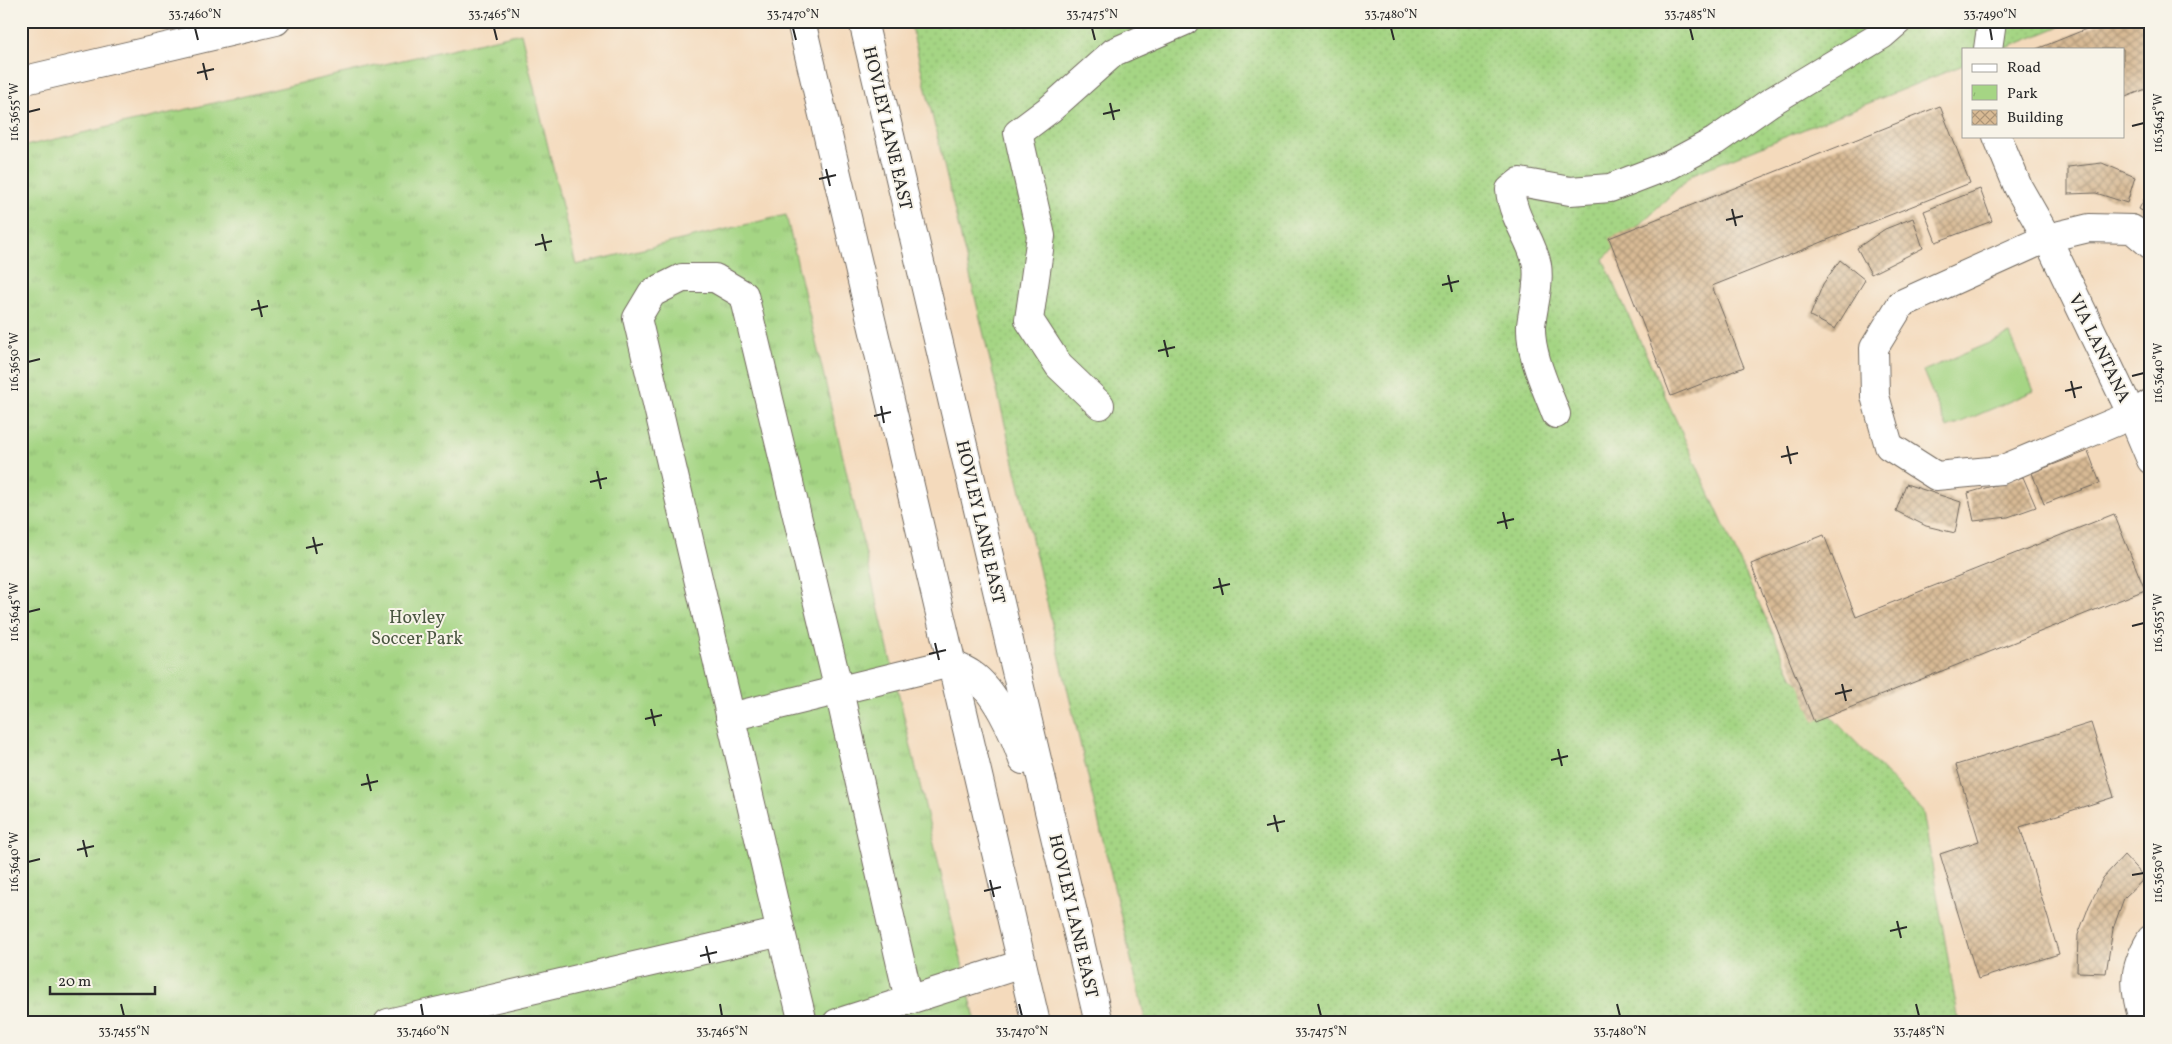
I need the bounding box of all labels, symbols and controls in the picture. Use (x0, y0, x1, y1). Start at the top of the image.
text: 33.7460°N (169, 7, 222, 23)
text: 33.7465°N (468, 7, 520, 23)
text: 33.7470°N (767, 7, 819, 23)
text: 33.7475°N (1066, 7, 1118, 23)
text: 33.7480°N (1365, 7, 1418, 23)
text: 33.7485°N (1664, 7, 1716, 23)
text: 33.7490°N (1963, 7, 2017, 23)
street label: HOVLEY LANE EAST (856, 44, 918, 213)
legend (1962, 48, 2124, 138)
text: Road (2007, 58, 2041, 79)
text: 116.3655°W (7, 83, 23, 141)
text: Park (2007, 84, 2038, 105)
text: 116.3645°W (2151, 93, 2167, 153)
text: Building (2007, 108, 2064, 129)
street label: VIA LANTANA (2061, 290, 2136, 408)
text: 116.3650°W (7, 332, 23, 392)
text: 116.3640°W (2151, 343, 2167, 403)
street label: HOVLEY LANE EAST (949, 438, 1011, 607)
text: 116.3645°W (7, 582, 23, 642)
text: 116.3635°W (2151, 594, 2167, 652)
park label: Hovley Soccer Park (371, 606, 463, 652)
text: 116.3640°W (7, 832, 23, 892)
street label: HOVLEY LANE EAST (1042, 832, 1104, 1001)
text: 116.3630°W (2151, 843, 2167, 903)
scale bar (50, 964, 155, 996)
text: 20 m (58, 972, 91, 993)
text: 33.7455°N (98, 1024, 150, 1040)
text: 33.7460°N (397, 1024, 450, 1040)
text: 33.7465°N (696, 1024, 748, 1040)
text: 33.7470°N (996, 1024, 1048, 1040)
text: 33.7475°N (1295, 1024, 1347, 1040)
text: 33.7480°N (1594, 1024, 1647, 1040)
text: 33.7485°N (1893, 1024, 1945, 1040)

